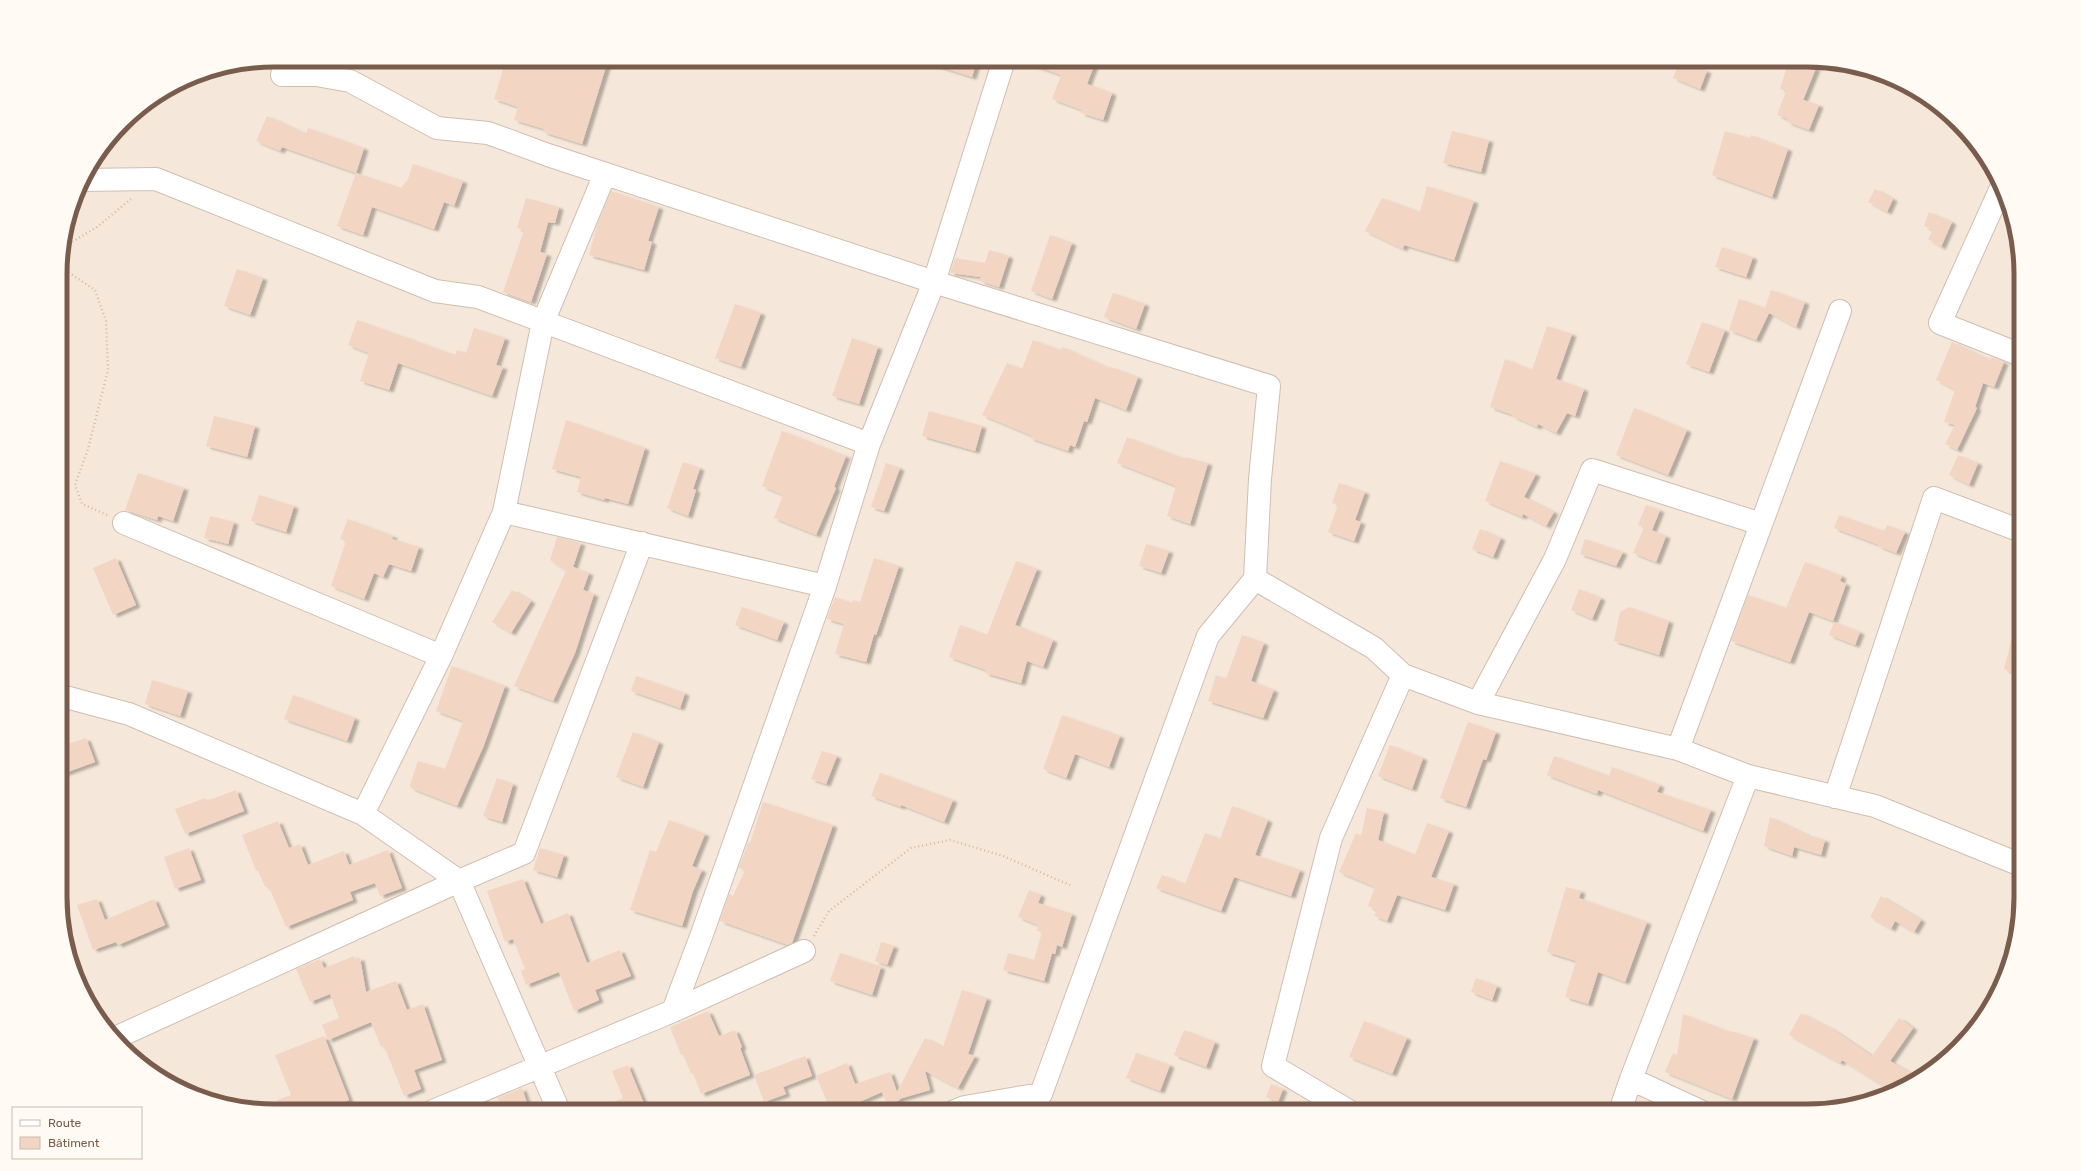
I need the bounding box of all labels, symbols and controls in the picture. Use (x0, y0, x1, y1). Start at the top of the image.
legend (12, 1107, 142, 1159)
text: Route (48, 1116, 82, 1130)
text: Bâtiment (48, 1136, 100, 1150)

